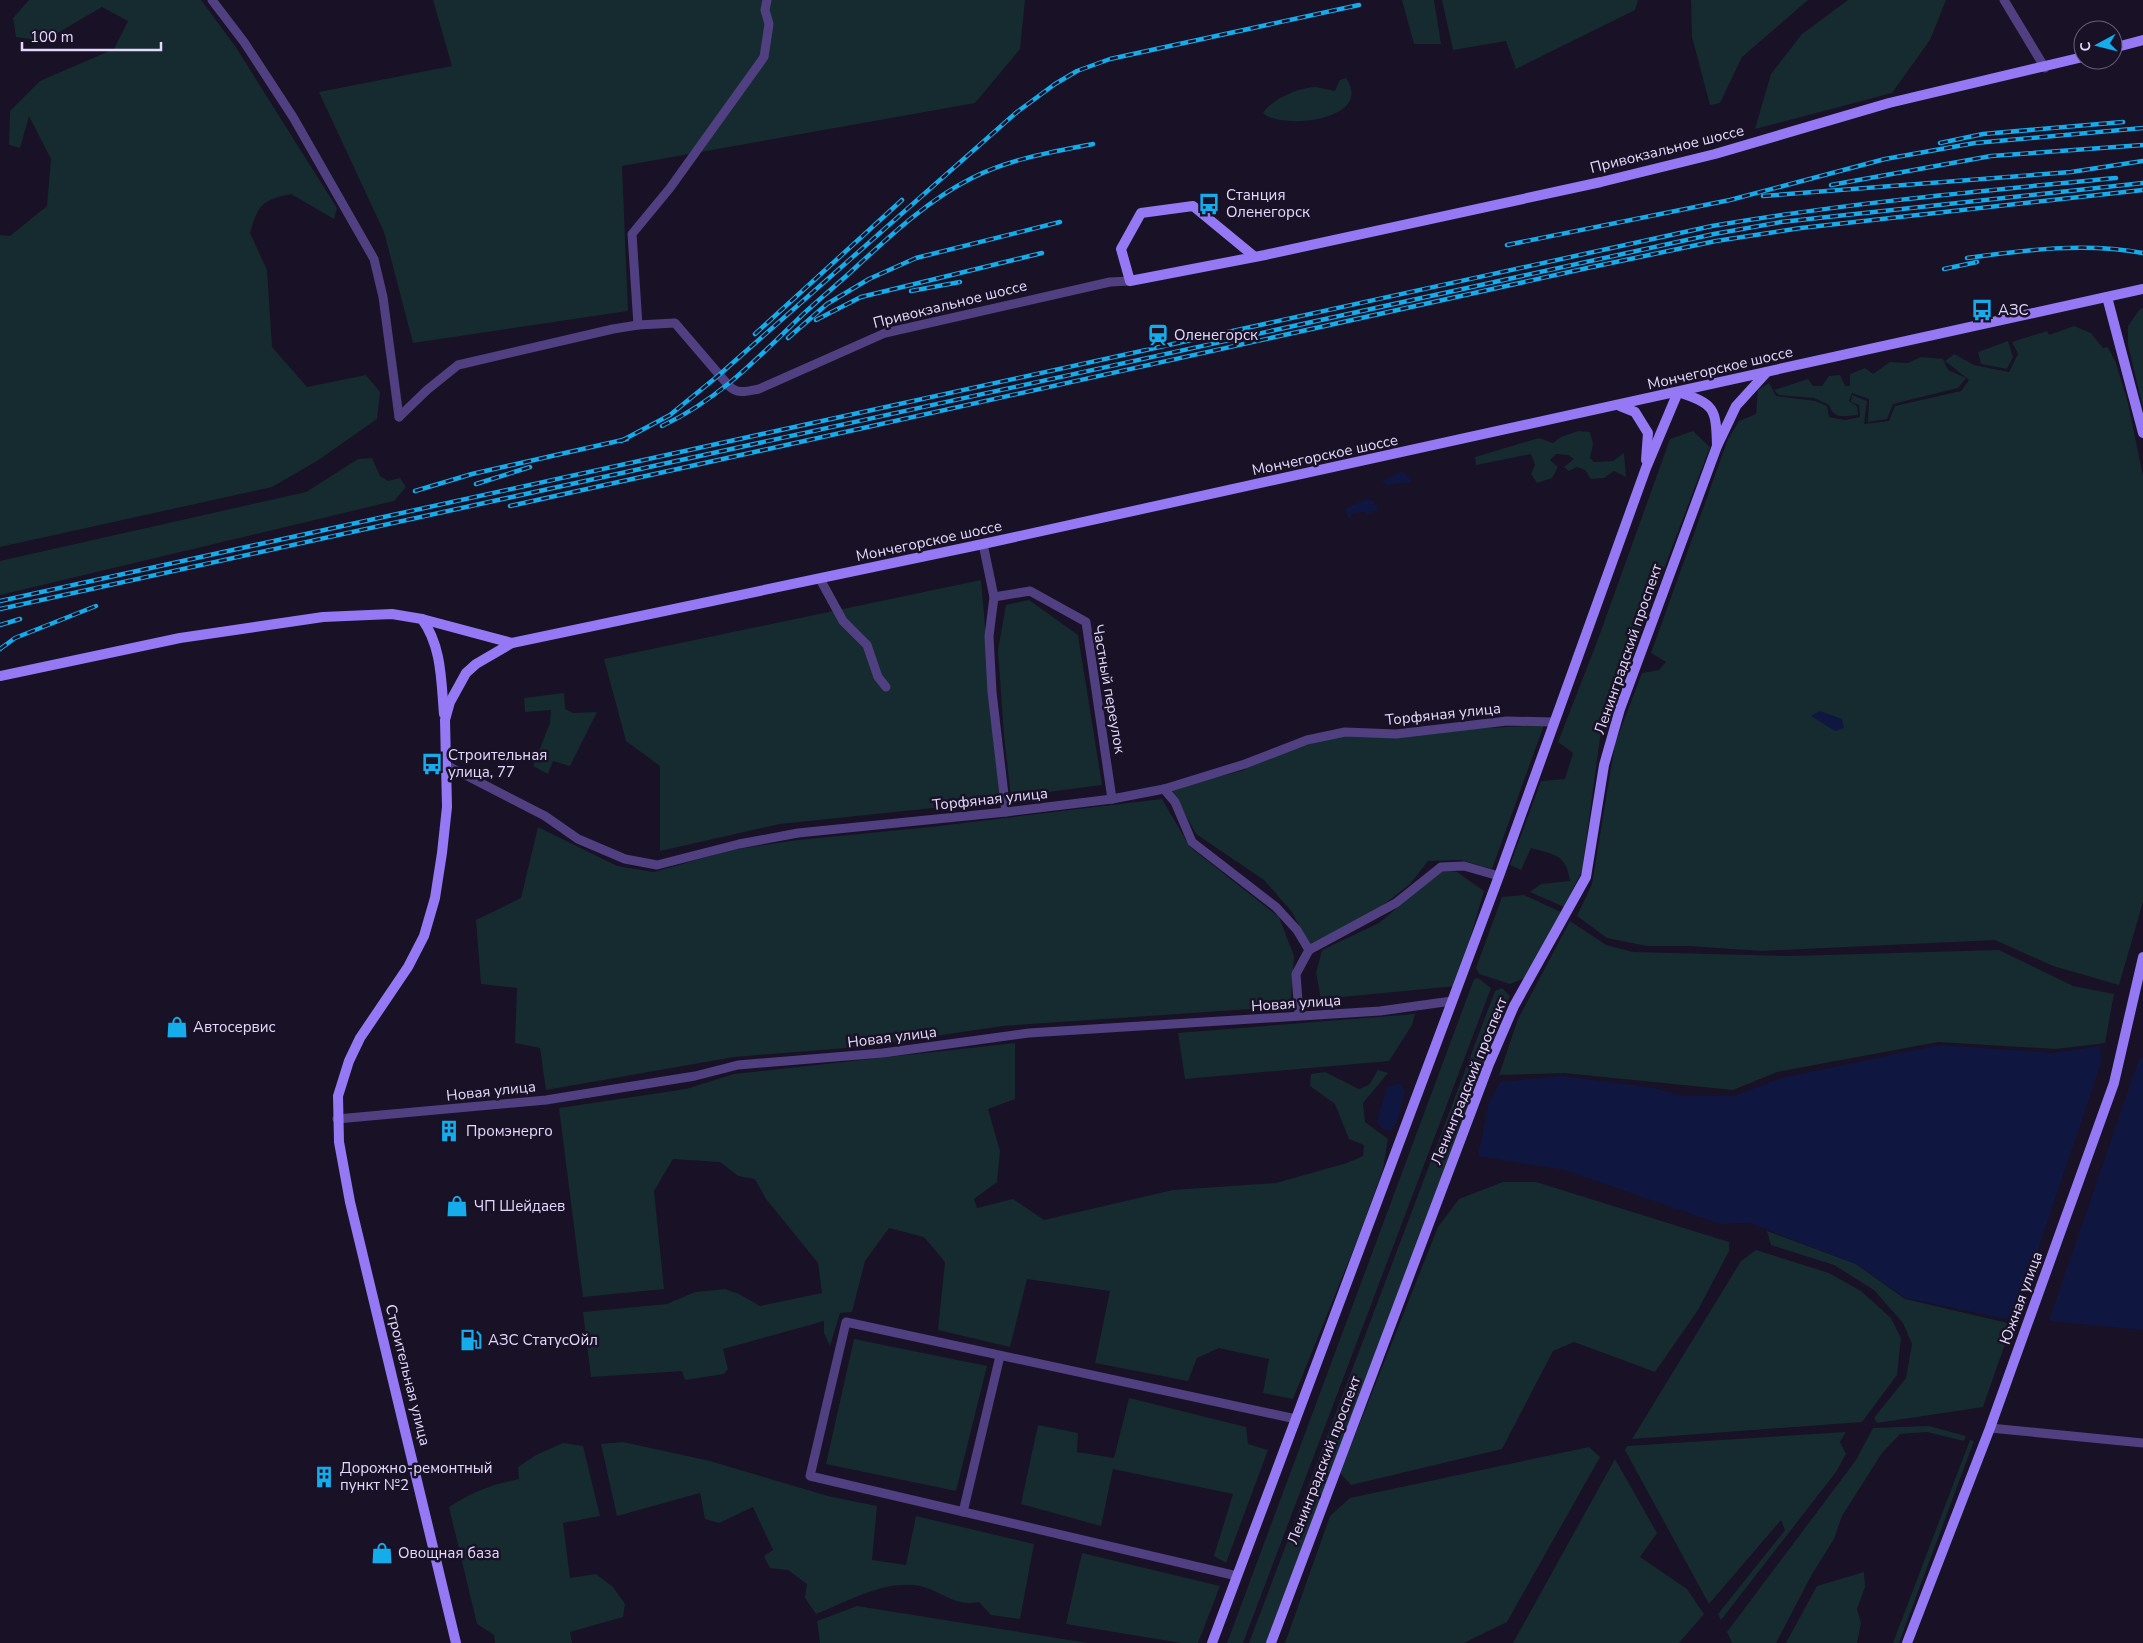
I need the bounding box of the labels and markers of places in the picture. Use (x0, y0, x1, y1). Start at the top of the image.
place label: Станция Оленегорск (1226, 185, 1310, 222)
bus stop icon: Станция Оленегорск (1196, 191, 1222, 217)
bus stop icon: АЗС (1969, 297, 1995, 323)
place label: АЗС (1998, 300, 2029, 320)
station icon: Оленегорск (1145, 322, 1171, 348)
place label: Оленегорск (1174, 325, 1258, 345)
place label: Строительная улица, 77 (448, 745, 547, 782)
bus stop icon: Строительная улица, 77 (419, 751, 445, 777)
shop icon: Автосервис (164, 1014, 190, 1040)
place label: Автосервис (193, 1017, 276, 1037)
building icon: Промэнерго (436, 1118, 462, 1144)
place label: Промэнерго (466, 1121, 553, 1141)
shop icon: ЧП Шейдаев (444, 1193, 470, 1219)
place label: ЧП Шейдаев (474, 1196, 565, 1216)
fuel station icon: АЗС СтатусОйл (458, 1327, 484, 1353)
place label: АЗС СтатусОйл (488, 1330, 598, 1350)
place label: Дорожно-ремонтный пункт №2 (340, 1458, 493, 1495)
building icon: Дорожно-ремонтный пункт №2 (311, 1464, 337, 1490)
shop icon: Овощная база (369, 1540, 395, 1566)
place label: Овощная база (398, 1543, 500, 1563)

